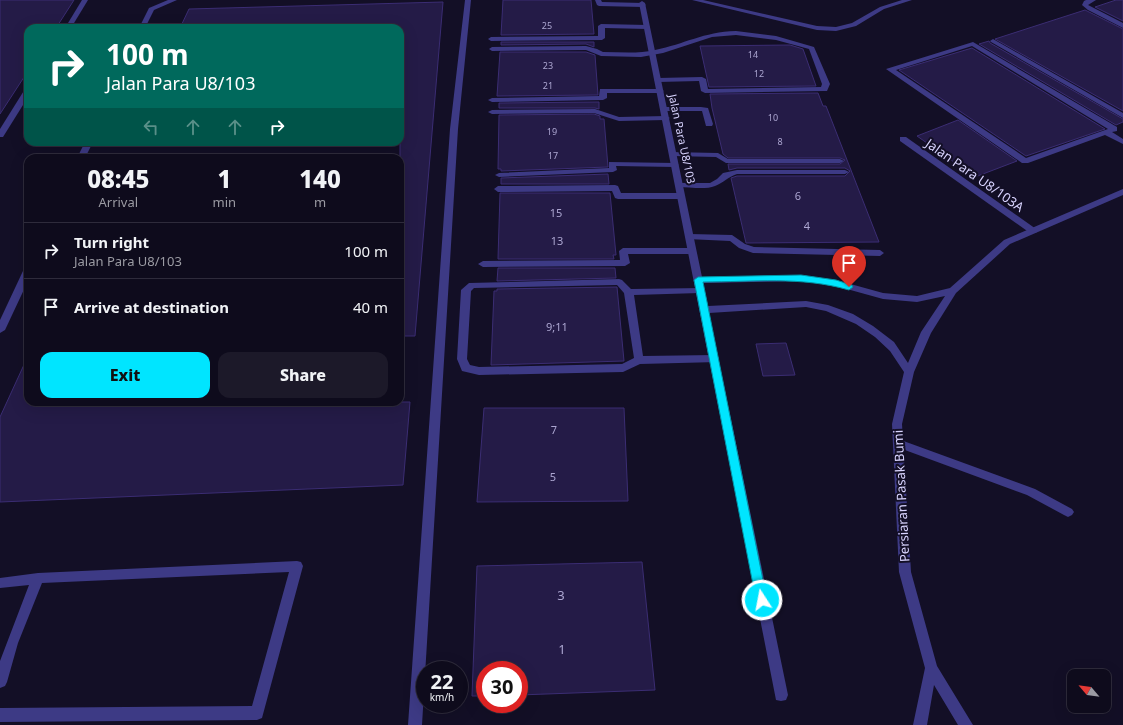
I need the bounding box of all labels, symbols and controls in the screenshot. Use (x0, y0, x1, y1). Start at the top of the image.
house number: 25 (542, 19, 552, 32)
text: 100 m (106, 35, 189, 73)
icon: right (40, 40, 92, 92)
house number: 14 (748, 48, 758, 61)
house number: 23 (543, 59, 553, 72)
house number: 12 (754, 67, 764, 80)
text: Jalan Para U8/103 (106, 71, 255, 95)
house number: 21 (543, 79, 553, 92)
street label: Jalan Para U8/103 (665, 92, 699, 185)
house number: 10 (768, 111, 778, 124)
icon: left (140, 116, 162, 138)
icon: ahead (182, 116, 204, 138)
icon: ahead (224, 116, 246, 138)
icon: right (266, 116, 288, 138)
house number: 19 (547, 125, 557, 138)
street label: Jalan Para U8/103A (921, 133, 1028, 216)
house number: 8 (777, 135, 783, 148)
house number: 17 (548, 149, 558, 162)
text: 08:45 (87, 162, 149, 195)
text: 1 (217, 162, 231, 195)
text: 140 (299, 162, 341, 195)
house number: 6 (795, 188, 801, 203)
text: Arrival (98, 193, 138, 211)
text: min (213, 193, 236, 211)
text: m (314, 193, 326, 211)
house number: 15 (550, 205, 562, 220)
house number: 4 (804, 218, 811, 233)
text: Turn right (74, 232, 149, 252)
house number: 13 (551, 233, 563, 248)
icon: right (40, 240, 62, 262)
text: 100 m (344, 241, 388, 261)
pin (832, 246, 866, 287)
text: Jalan Para U8/103 (74, 252, 182, 270)
icon: arrive (838, 252, 860, 274)
icon: arrive (40, 296, 62, 318)
text: Arrive at destination (74, 297, 229, 317)
text: 40 m (353, 297, 388, 317)
house number: 9;11 (546, 319, 568, 334)
button: Exit (40, 352, 210, 398)
button: Share (218, 352, 388, 398)
house number: 7 (551, 422, 557, 437)
street label: Persiaran Pasak Bumi (889, 429, 913, 563)
house number: 5 (550, 469, 556, 484)
position arrow (741, 579, 783, 621)
house number: 3 (557, 586, 565, 604)
house number: 1 (558, 640, 566, 658)
speed limit sign: 30 (476, 661, 528, 713)
text: 22 (431, 668, 453, 695)
north arrow (1067, 669, 1111, 713)
map controls (1067, 669, 1111, 713)
text: km/h (430, 690, 454, 704)

